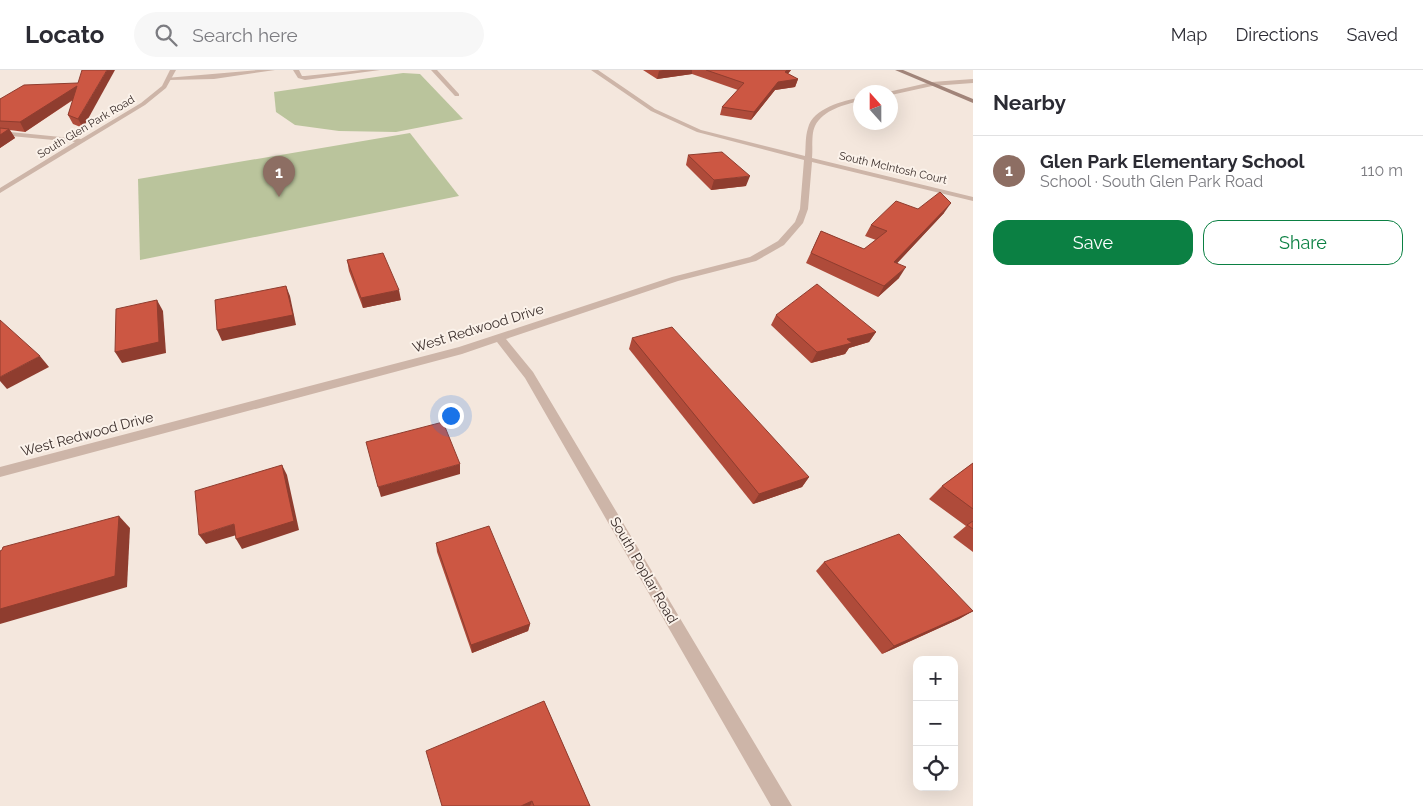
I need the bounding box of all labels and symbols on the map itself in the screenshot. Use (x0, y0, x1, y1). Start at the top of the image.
north arrow (853, 85, 898, 130)
street label: South Glen Park Road (35, 93, 137, 161)
street label: South McIntosh Court (838, 149, 948, 187)
pin: 1 (263, 156, 295, 197)
street label: West Redwood Drive (411, 300, 545, 356)
your location (438, 403, 464, 429)
street label: West Redwood Drive (19, 409, 155, 459)
street label: South Poplar Road (607, 514, 681, 626)

